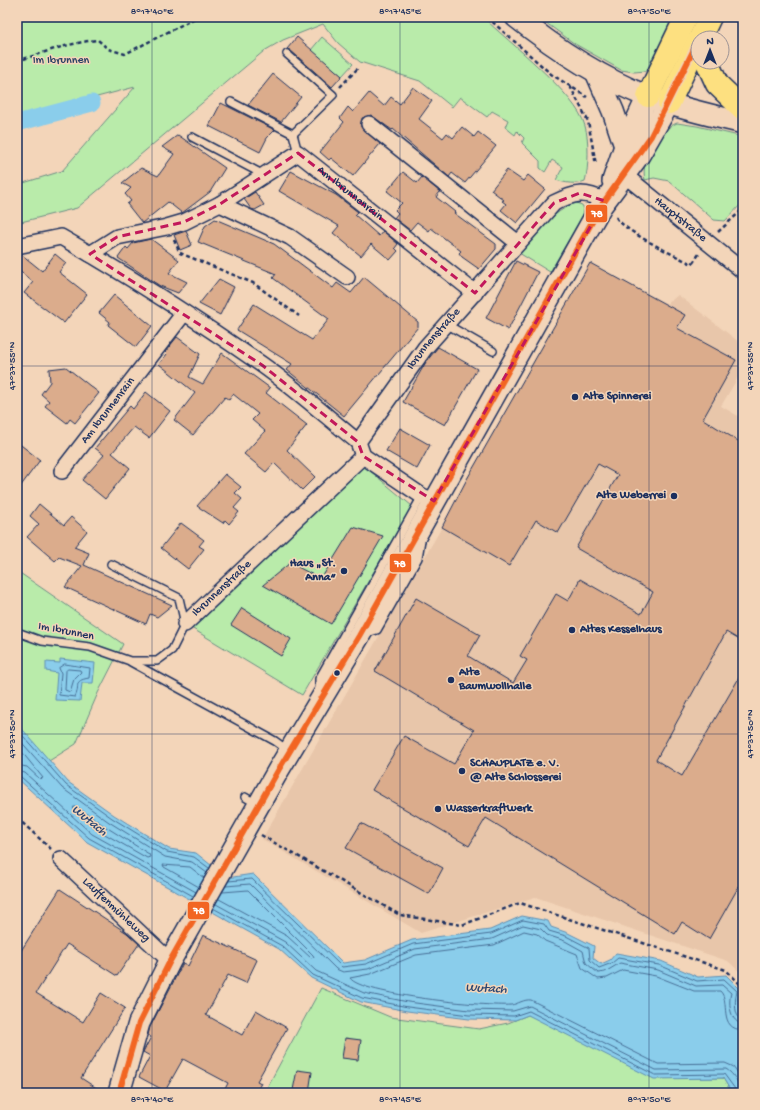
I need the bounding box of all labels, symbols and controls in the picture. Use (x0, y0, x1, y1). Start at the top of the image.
text: 8°17'40"E (131, 6, 174, 18)
text: 8°17'45"E (379, 6, 422, 18)
text: 8°17'50"E (627, 6, 671, 18)
north arrow (690, 30, 730, 70)
text: N (706, 36, 714, 48)
park label: Im Ibrunnen (33, 54, 90, 68)
street label: Am Ibrunnenrain (314, 164, 386, 224)
street label: Hauptstraße (651, 194, 710, 246)
line badge: 78 (585, 204, 608, 223)
text: 78 (590, 209, 603, 221)
street label: Ibrunnenstraße (404, 305, 464, 373)
text: 47°37'55"N (7, 341, 19, 390)
text: 47°37'55"N (745, 341, 757, 390)
street label: Am Ibrunnenrain (78, 375, 139, 447)
place label: Alte Spinnerei (582, 390, 652, 404)
marker: Alte Spinnerei (570, 392, 580, 402)
place label: Alte Weberrei (595, 489, 666, 503)
marker: Alte Weberrei (669, 491, 679, 501)
line badge: 78 (389, 553, 412, 573)
street label: Ibrunnenstraße (190, 557, 255, 620)
place label: Haus „St. Anna“ (290, 557, 336, 585)
text: 78 (393, 559, 406, 571)
marker: Haus „St. Anna“ (339, 566, 349, 576)
street label: Im Ibrunnen (37, 620, 95, 644)
place label: Altes Kesselhaus (579, 623, 662, 637)
marker: Altes Kesselhaus (567, 625, 577, 635)
place label: Alte Baumwollhalle (458, 666, 532, 694)
unlabelled marker (332, 668, 342, 678)
marker: Alte Baumwollhalle (446, 675, 456, 685)
text: 47°37'50"N (7, 709, 19, 758)
text: 47°37'50"N (745, 709, 757, 758)
place label: SCHAUPLATZ e. V. @ Alte Schlosserei (470, 757, 562, 785)
marker: SCHAUPLATZ e. V. @ Alte Schlosserei (457, 766, 467, 776)
water label: Wutach (68, 802, 110, 840)
place label: Wasserkraftwerk (445, 802, 534, 816)
marker: Wasserkraftwerk (433, 804, 443, 814)
street label: Lauffenmühleweg (79, 875, 153, 945)
line badge: 78 (187, 901, 210, 920)
text: 78 (192, 906, 205, 918)
water label: Wutach (465, 980, 508, 998)
text: 8°17'40"E (131, 1094, 174, 1106)
text: 8°17'45"E (379, 1094, 422, 1106)
text: 8°17'50"E (627, 1094, 671, 1106)

